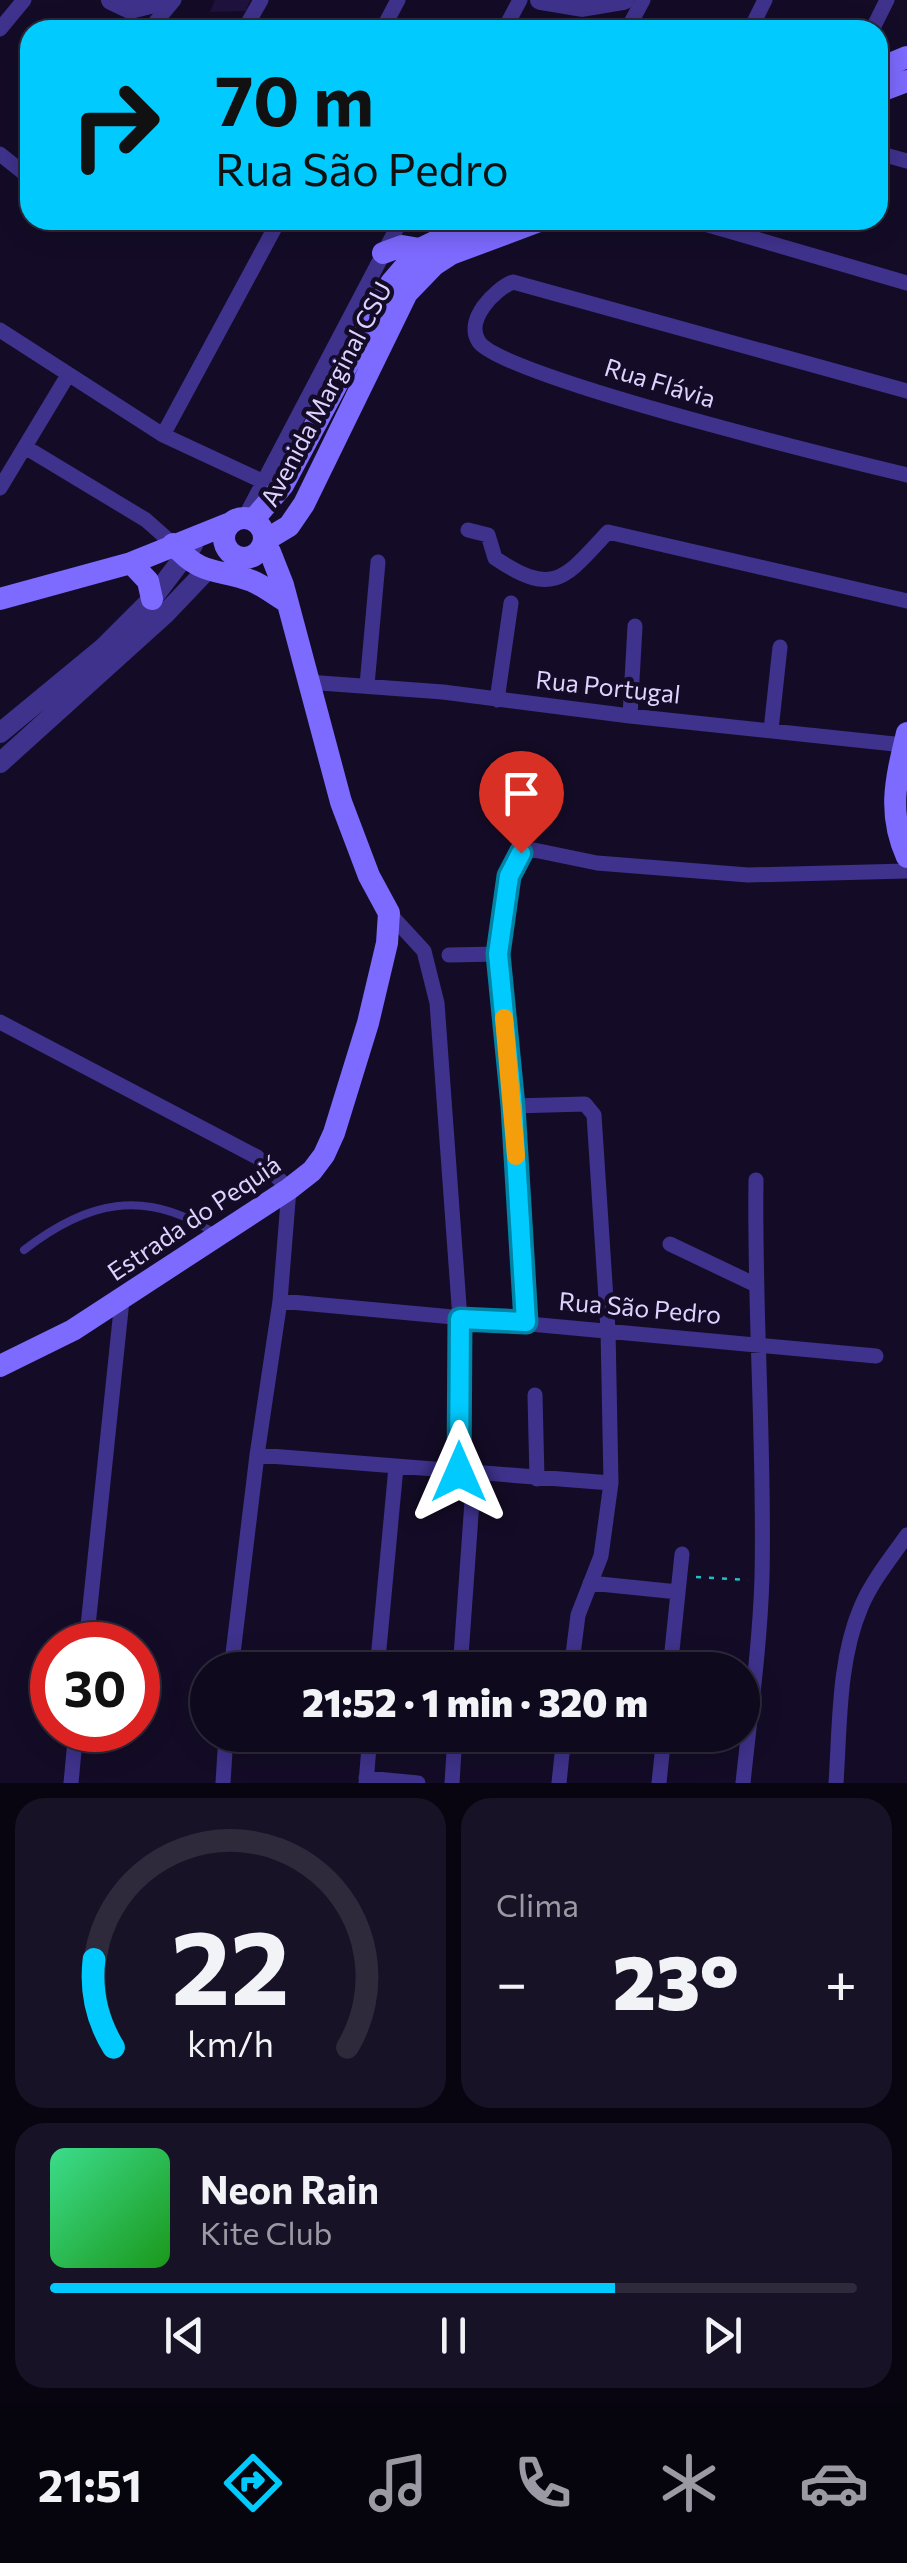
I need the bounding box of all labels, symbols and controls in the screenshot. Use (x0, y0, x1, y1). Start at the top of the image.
text: 70 m (215, 55, 374, 140)
icon: right (50, 60, 180, 190)
text: Rua São Pedro (215, 140, 509, 195)
street label: Avenida Marginal CSU (253, 276, 397, 511)
street label: Rua Flávia (601, 351, 719, 413)
street label: Rua Portugal (534, 663, 682, 709)
pin (479, 751, 564, 854)
icon: arrive (494, 766, 549, 821)
street label: Estrada do Pequiá (101, 1148, 286, 1286)
street label: Rua São Pedro (558, 1285, 723, 1329)
position arrow (407, 1420, 511, 1524)
speed limit sign: 30 (30, 1622, 160, 1752)
text: 21:52 · 1 min · 320 m (302, 1678, 648, 1725)
text: Clima (496, 1884, 579, 1924)
text: 22 (171, 1899, 290, 2026)
text: 23° (613, 1934, 739, 2025)
text: − (496, 1947, 527, 2014)
text: + (825, 1947, 857, 2014)
text: km/h (187, 2021, 274, 2064)
text: Neon Rain (200, 2165, 379, 2212)
text: Kite Club (200, 2212, 332, 2252)
icon: previous (157, 2308, 212, 2363)
icon: pause (426, 2308, 481, 2363)
icon: next (695, 2308, 750, 2363)
icon: directions (218, 2448, 288, 2518)
icon: music (363, 2448, 433, 2518)
icon: phone (508, 2448, 578, 2518)
icon: climate (654, 2448, 724, 2518)
icon: car (799, 2448, 869, 2518)
text: 21:51 (38, 2456, 142, 2511)

